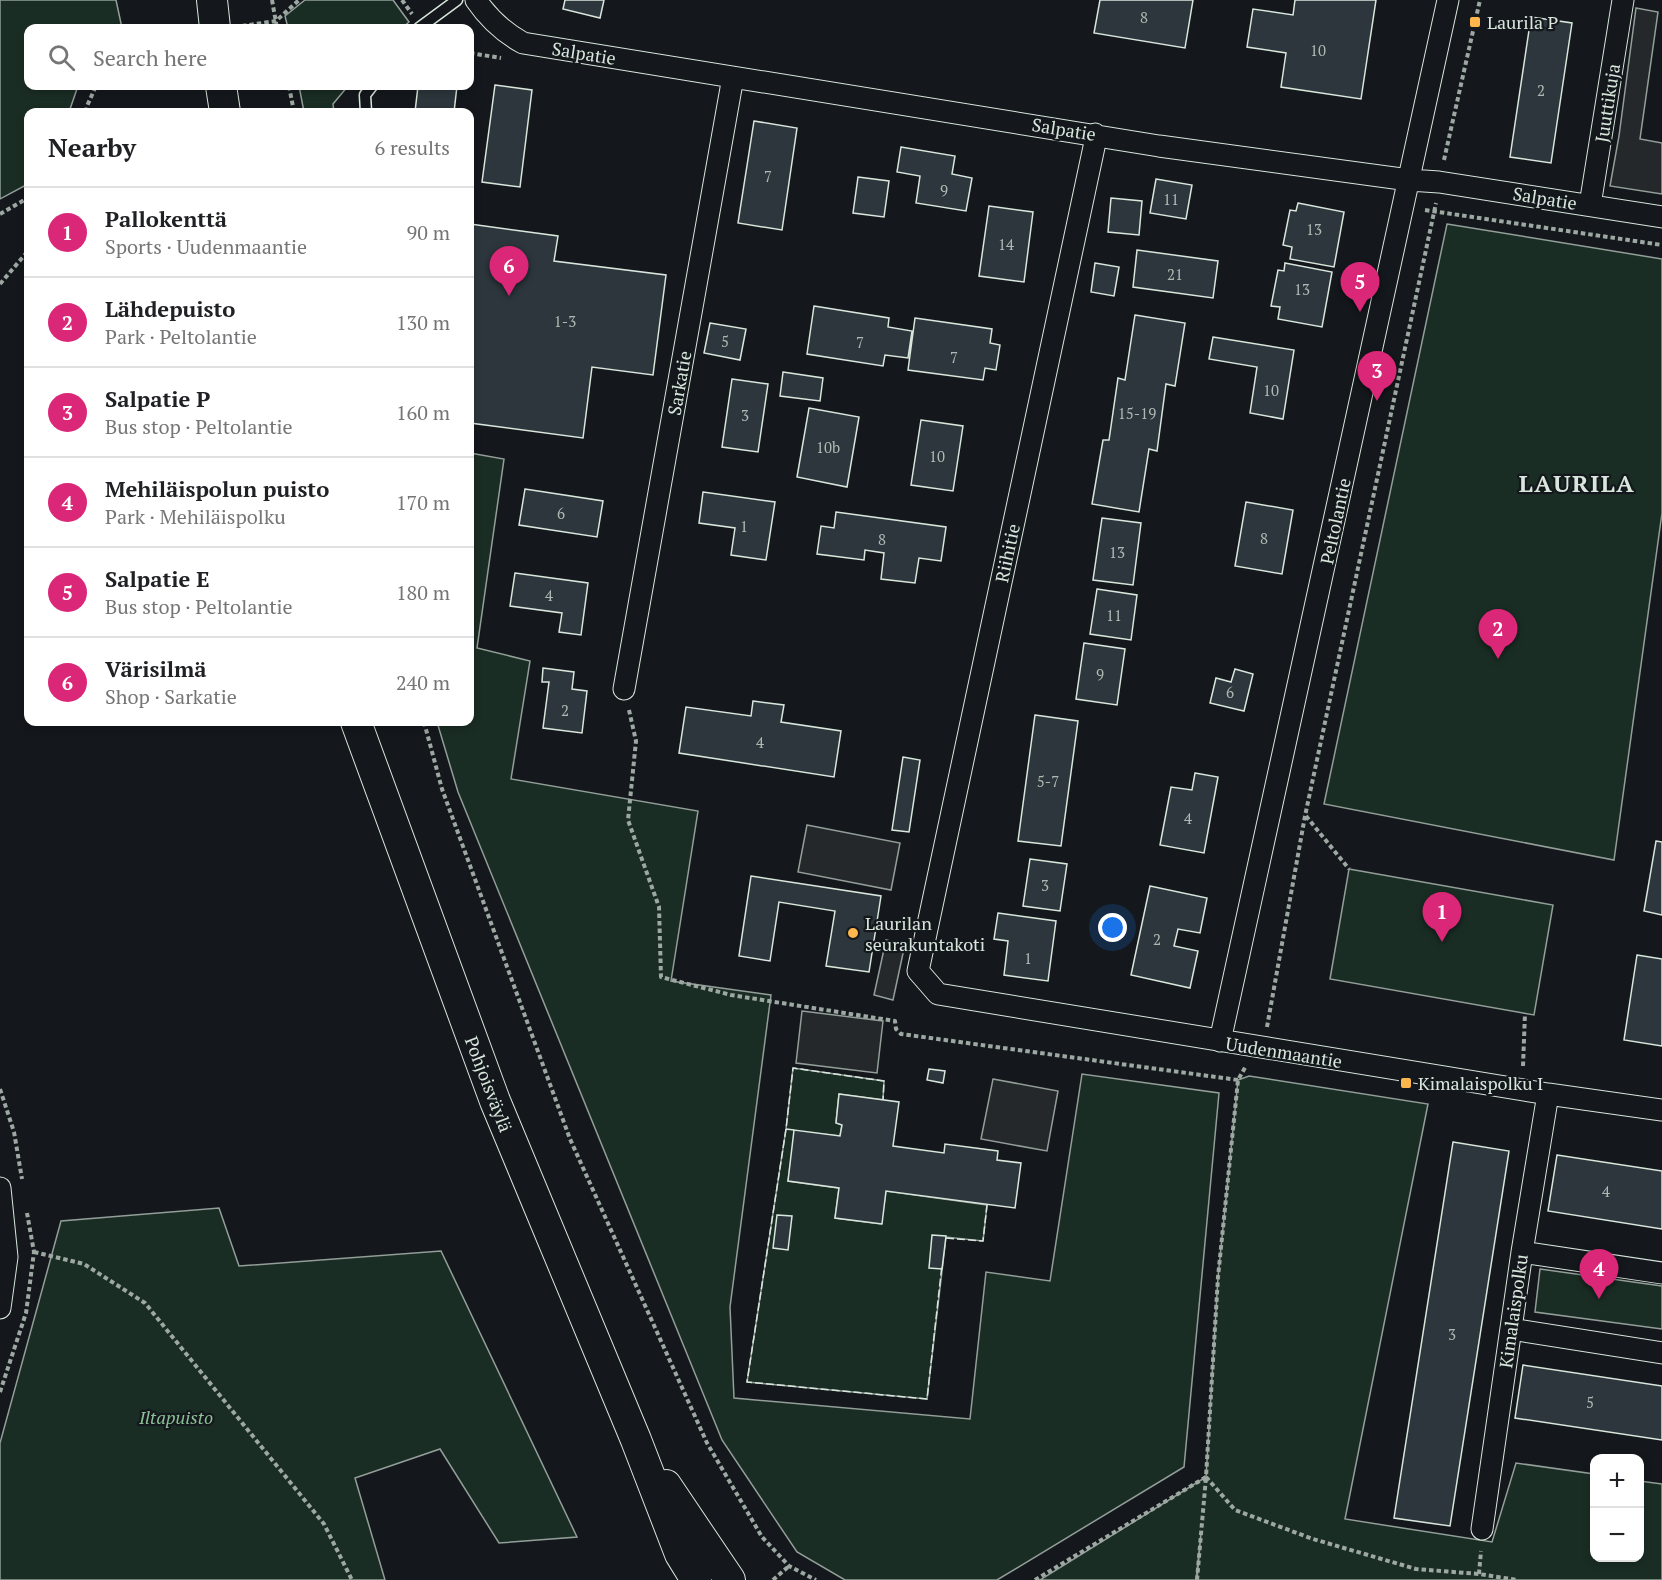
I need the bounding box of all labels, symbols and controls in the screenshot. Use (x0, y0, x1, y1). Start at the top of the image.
house number: 8 (1140, 7, 1148, 27)
place label: Laurila P (1487, 10, 1559, 34)
marker: Laurila P (1468, 15, 1482, 29)
search box (24, 24, 474, 90)
street label: Salpatie (550, 36, 618, 70)
house number: 10 (1310, 40, 1326, 60)
icon: search (45, 41, 78, 74)
text: Search here (93, 43, 207, 72)
street label: Juuttikuja (1589, 62, 1625, 144)
house number: 2 (1537, 80, 1545, 100)
street label: Salpatie (1030, 112, 1098, 146)
text: Nearby (48, 130, 136, 164)
text: 6 results (375, 134, 450, 161)
house number: 7 (764, 166, 772, 186)
house number: 9 (940, 180, 948, 200)
street label: Salpatie (1511, 181, 1579, 215)
house number: 11 (1163, 189, 1179, 209)
text: Pallokenttä (105, 204, 227, 233)
text: 1 (62, 219, 73, 246)
text: 90 m (407, 219, 450, 246)
house number: 13 (1306, 219, 1322, 239)
text: Sports · Uudenmaantie (105, 233, 307, 260)
house number: 14 (998, 234, 1014, 254)
pin: 6 (490, 246, 528, 296)
pin: 5 (1340, 262, 1380, 312)
house number: 21 (1167, 264, 1183, 284)
house number: 13 (1294, 279, 1310, 299)
text: Lähdepuisto (105, 294, 235, 323)
text: 2 (62, 309, 73, 336)
text: 130 m (396, 309, 450, 336)
house number: 1-3 (554, 311, 576, 331)
text: Park · Peltolantie (105, 323, 257, 350)
house number: 5 (721, 331, 729, 351)
house number: 7 (856, 332, 864, 352)
house number: 7 (950, 347, 958, 367)
street label: Sarkatie (662, 349, 696, 417)
pin: 3 (1358, 352, 1396, 401)
house number: 10 (1263, 380, 1279, 400)
text: Salpatie P (105, 384, 210, 413)
text: 3 (62, 399, 73, 426)
text: 160 m (396, 399, 450, 426)
house number: 15-19 (1118, 403, 1156, 423)
house number: 3 (741, 405, 749, 425)
text: Bus stop · Peltolantie (105, 413, 293, 440)
house number: 10b (816, 437, 840, 457)
house number: 10 (929, 446, 945, 466)
district label: LAURILA (1519, 467, 1635, 499)
text: Mehiläispolun puisto (105, 474, 329, 503)
street label: Peltolantie (1314, 476, 1356, 566)
text: 4 (62, 489, 73, 516)
text: 170 m (396, 489, 450, 516)
text: Park · Mehiläispolku (105, 503, 286, 530)
house number: 6 (557, 503, 565, 523)
house number: 1 (740, 516, 748, 536)
street label: Riihitie (989, 521, 1025, 585)
house number: 8 (1260, 528, 1268, 548)
house number: 8 (878, 529, 886, 549)
house number: 13 (1109, 542, 1125, 562)
text: Salpatie E (105, 564, 210, 593)
text: 5 (62, 579, 73, 606)
text: 180 m (396, 579, 450, 606)
house number: 4 (545, 585, 553, 605)
text: Bus stop · Peltolantie (105, 593, 293, 620)
house number: 11 (1106, 605, 1122, 625)
pin: 2 (1478, 610, 1518, 659)
text: Värisilmä (105, 654, 207, 683)
house number: 9 (1096, 664, 1104, 684)
text: 6 (62, 669, 73, 696)
text: 240 m (396, 669, 450, 696)
house number: 6 (1226, 682, 1234, 702)
text: Shop · Sarkatie (105, 683, 237, 710)
house number: 2 (561, 700, 569, 720)
house number: 4 (756, 732, 764, 752)
house number: 5-7 (1037, 771, 1059, 791)
house number: 4 (1184, 808, 1192, 828)
house number: 3 (1041, 875, 1049, 895)
pin: 1 (1422, 892, 1462, 942)
place label: Laurilan seurakuntakoti (865, 911, 985, 956)
your location (1098, 913, 1127, 942)
marker: Laurilan seurakuntakoti (846, 926, 860, 940)
house number: 2 (1153, 929, 1161, 949)
house number: 1 (1024, 948, 1032, 968)
street label: Uudenmaantie (1224, 1031, 1344, 1073)
street label: Pohjoisväylä (460, 1033, 518, 1135)
place label: Kimalaispolku I (1418, 1071, 1543, 1095)
marker: Kimalaispolku I (1399, 1076, 1413, 1090)
house number: 4 (1602, 1181, 1610, 1201)
pin: 4 (1580, 1250, 1618, 1299)
street label: Kimalaispolku (1493, 1253, 1533, 1369)
house number: 3 (1448, 1324, 1456, 1344)
house number: 5 (1586, 1392, 1594, 1412)
park label: Iltapuisto (138, 1405, 213, 1429)
map controls (1590, 1454, 1644, 1562)
button: + (1590, 1454, 1644, 1508)
button: − (1590, 1508, 1644, 1562)

